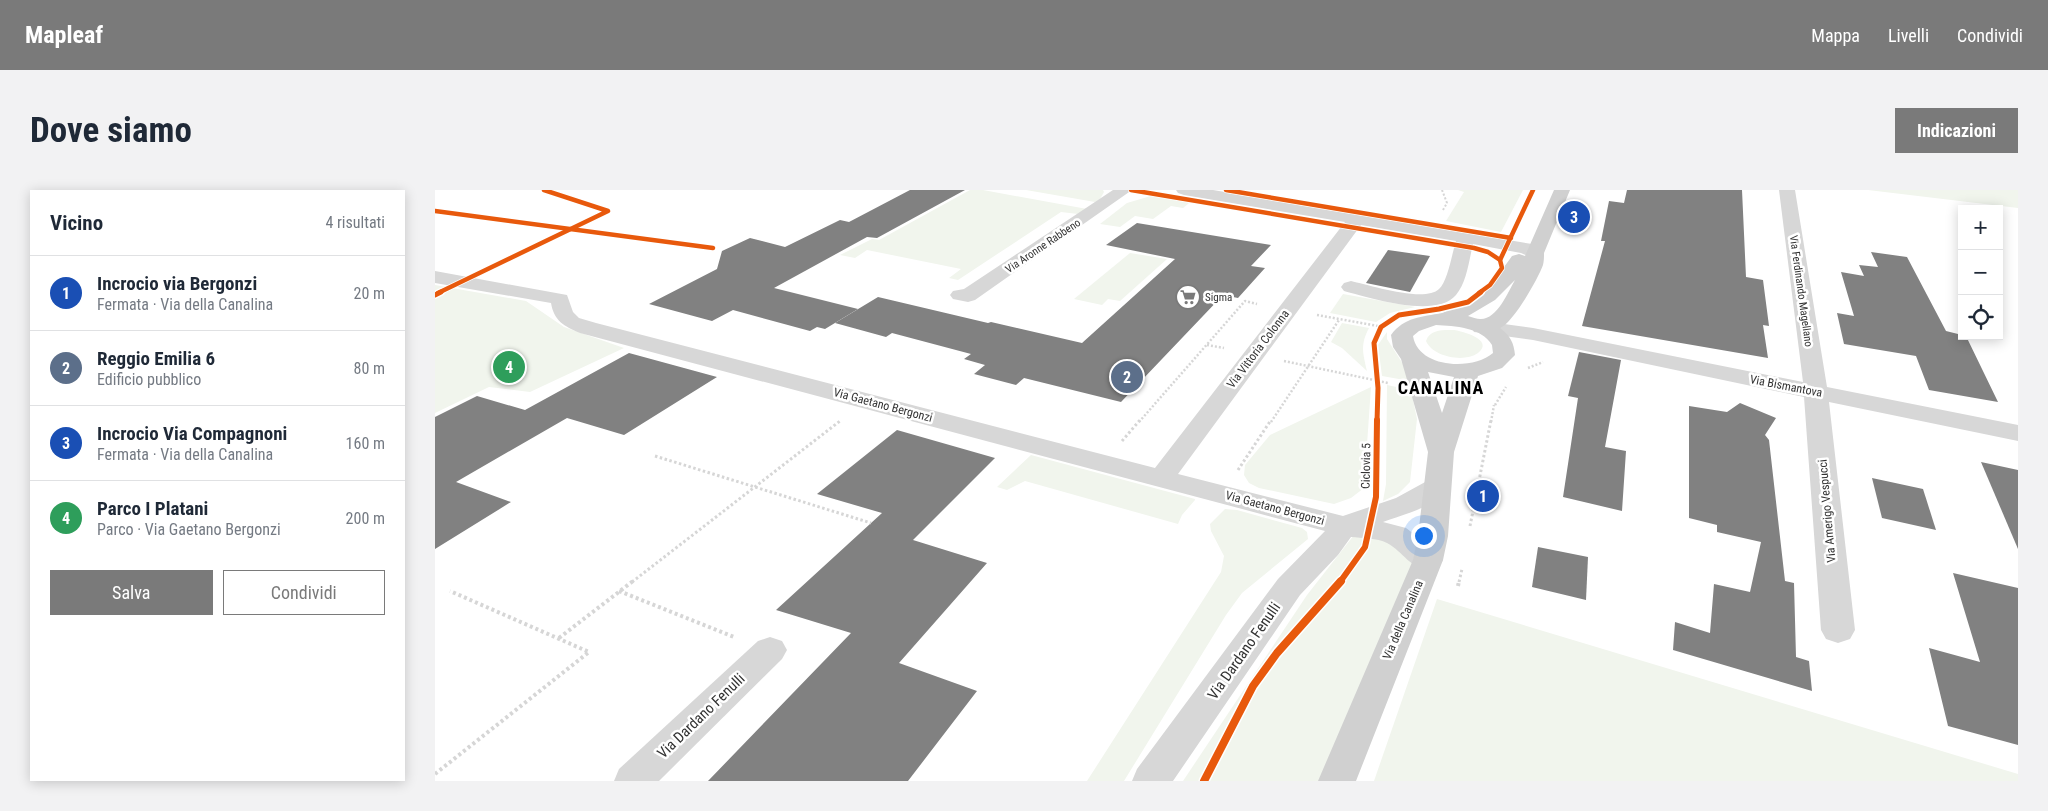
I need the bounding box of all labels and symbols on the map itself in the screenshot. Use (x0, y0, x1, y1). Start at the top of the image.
pin: 3 (1558, 198, 1590, 236)
street label: Via Aronne Rabbeno (1003, 216, 1083, 276)
street label: Via Ferdinando Magellano (1787, 234, 1815, 348)
supermarket icon: Sigma (1175, 284, 1201, 310)
place label: Sigma (1205, 291, 1232, 304)
street label: Via Vittoria Colonna (1224, 307, 1292, 391)
pin: 4 (493, 348, 525, 386)
pin: 2 (1111, 358, 1143, 396)
street label: Via Bismantova (1749, 372, 1824, 400)
district label: CANALINA (1398, 377, 1484, 398)
street label: Via Gaetano Bergonzi (832, 385, 934, 425)
street label: Ciclovia 5 (1359, 443, 1373, 489)
street label: Via Amerigo Vespucci (1816, 459, 1838, 563)
pin: 1 (1467, 477, 1499, 515)
street label: Via Gaetano Bergonzi (1224, 488, 1326, 528)
your location (1411, 523, 1437, 549)
street label: Via della Canalina (1380, 578, 1426, 662)
street label: Via Dardano Fenulli (1204, 599, 1284, 703)
street label: Via Dardano Fenulli (654, 670, 748, 762)

